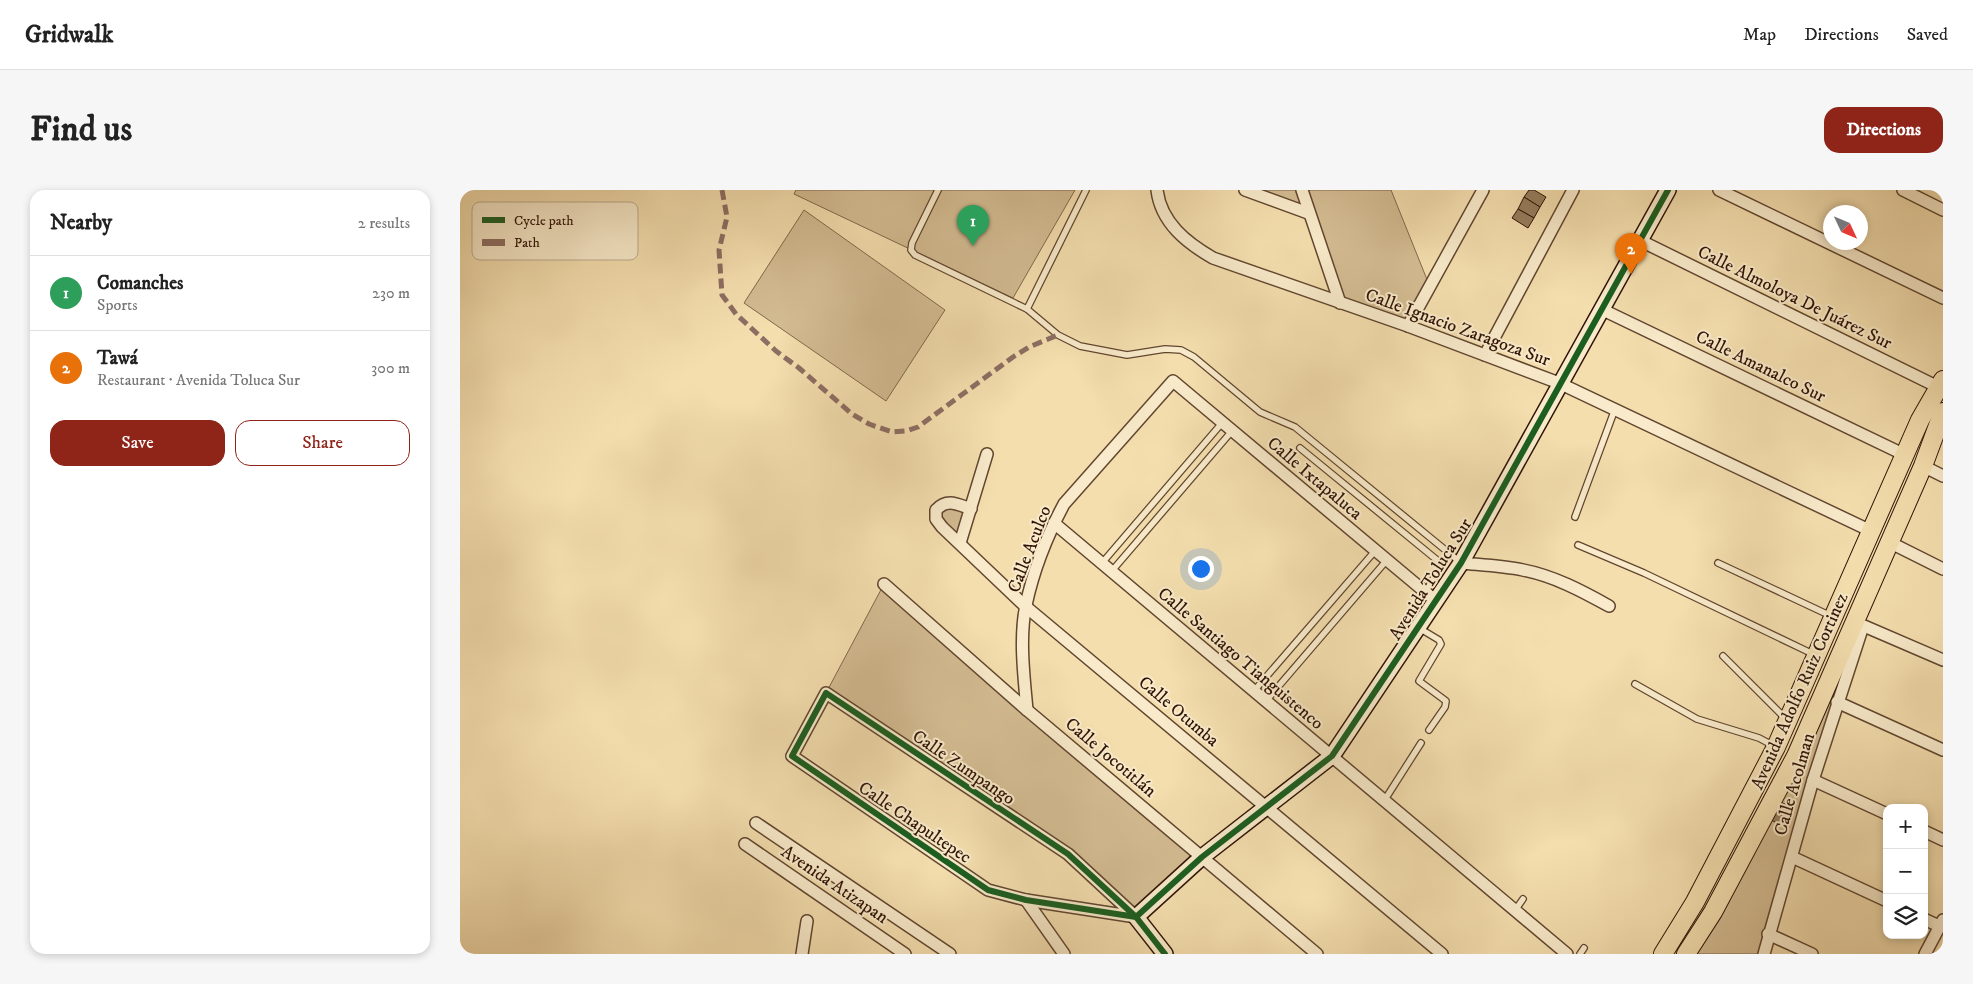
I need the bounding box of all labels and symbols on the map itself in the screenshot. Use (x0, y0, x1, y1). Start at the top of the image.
legend (472, 202, 638, 260)
pin: 1 (957, 205, 989, 246)
north arrow (1823, 205, 1868, 250)
text: Cycle path (514, 212, 574, 230)
pin: 2 (1615, 233, 1647, 274)
text: Path (514, 234, 541, 252)
street label: Calle Almoloya De Juárez Sur (1694, 241, 1896, 355)
street label: Calle Ignacio Zaragoza Sur (1362, 284, 1553, 372)
street label: Calle Amanalco Sur (1692, 326, 1829, 408)
street label: Calle Ixtapaluca (1262, 433, 1367, 525)
street label: Calle Aculco (1003, 503, 1057, 596)
street label: Avenida Toluca Sur (1385, 514, 1477, 645)
your location (1188, 556, 1214, 582)
street label: Calle Santiago Tianguistenco (1153, 583, 1328, 735)
street label: Avenida Adolfo Ruiz Cortinez (1747, 589, 1853, 793)
street label: Calle Otumba (1134, 672, 1223, 752)
street label: Calle Jocotitlán (1060, 713, 1161, 803)
street label: Calle Zumpango (908, 725, 1019, 810)
street label: Calle Acolman (1770, 730, 1820, 838)
street label: Calle Chapultepec (854, 777, 975, 869)
street label: Avenida Atizapan (777, 841, 893, 929)

